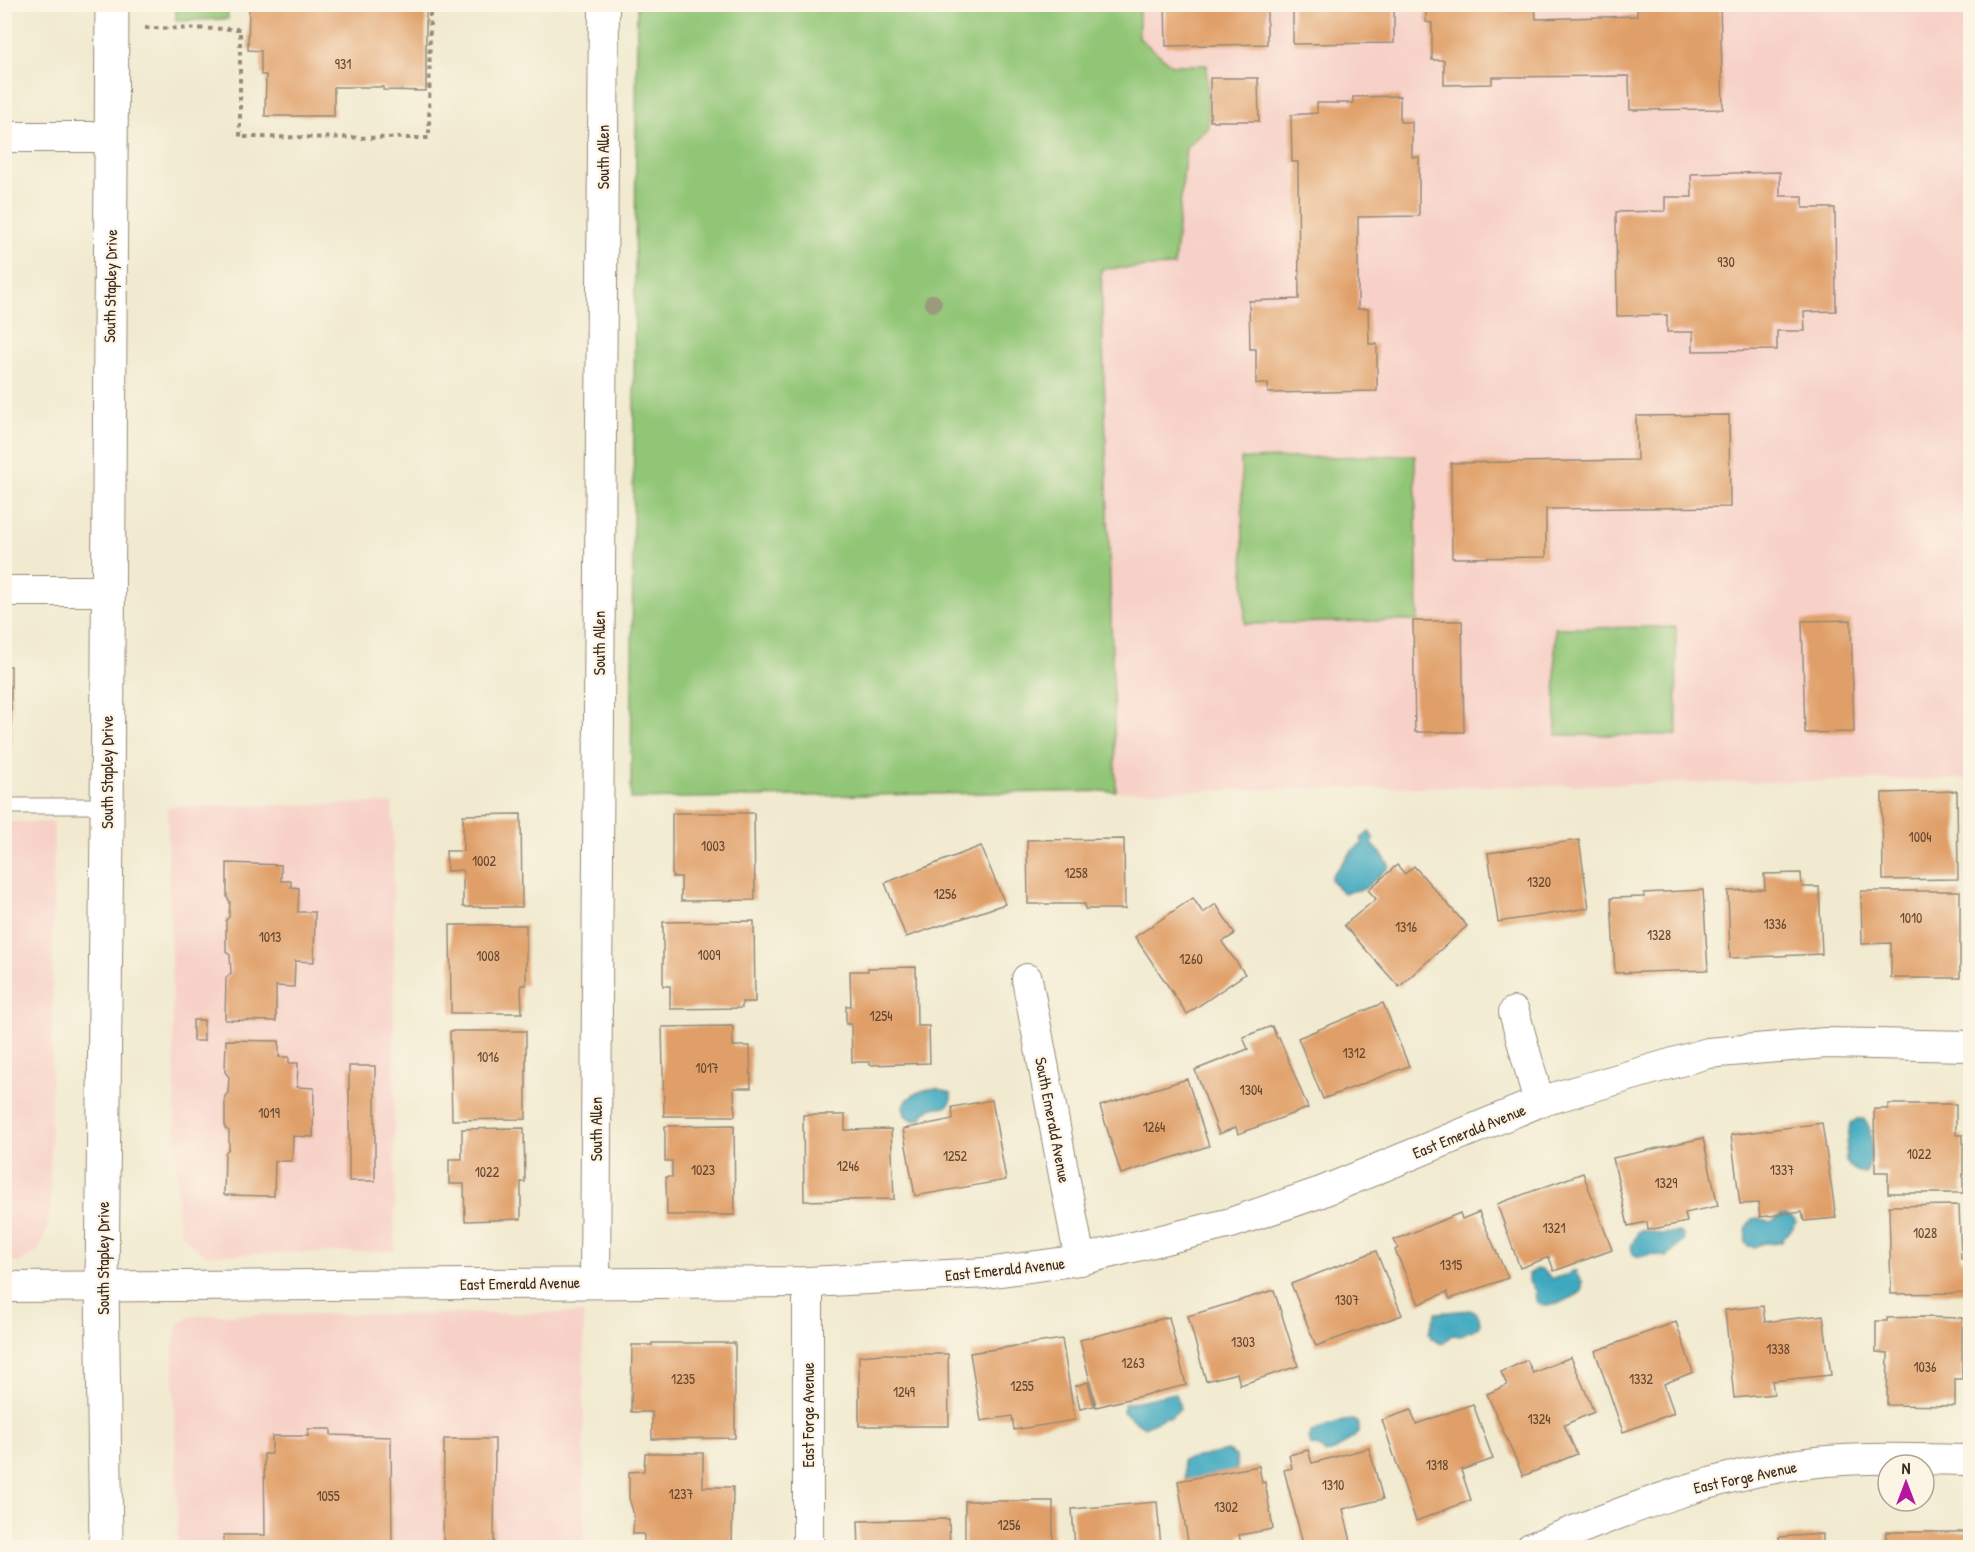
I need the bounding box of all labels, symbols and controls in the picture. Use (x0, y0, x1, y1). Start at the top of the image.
house number: 931 (335, 54, 351, 73)
street label: South Allen (592, 125, 614, 189)
street label: South Stapley Drive (98, 229, 122, 343)
house number: 930 (1717, 252, 1735, 271)
street label: South Allen (588, 611, 610, 675)
street label: South Stapley Drive (96, 715, 118, 829)
house number: 1004 (1909, 827, 1931, 846)
house number: 1003 (701, 836, 725, 855)
house number: 1002 (472, 851, 497, 870)
house number: 1258 (1064, 863, 1088, 882)
house number: 1320 (1527, 872, 1551, 891)
house number: 1256 (933, 884, 957, 903)
house number: 1010 (1900, 908, 1922, 927)
house number: 1336 (1763, 914, 1787, 933)
house number: 1316 (1395, 917, 1417, 936)
house number: 1328 (1647, 925, 1671, 944)
house number: 1013 (259, 927, 281, 946)
house number: 1009 (698, 945, 720, 964)
house number: 1008 (476, 946, 500, 965)
house number: 1260 (1179, 949, 1203, 968)
house number: 1254 (870, 1006, 892, 1025)
house number: 1312 (1343, 1043, 1366, 1062)
house number: 1016 (477, 1047, 499, 1066)
street label: South Emerald Avenue (1030, 1055, 1076, 1185)
house number: 1017 (695, 1058, 719, 1077)
house number: 1304 (1240, 1080, 1262, 1099)
street label: South Allen (585, 1097, 607, 1161)
street label: East Emerald Avenue (1409, 1098, 1529, 1164)
house number: 1019 (258, 1103, 280, 1122)
house number: 1264 (1143, 1117, 1165, 1136)
house number: 1022 (1907, 1144, 1932, 1163)
house number: 1252 (943, 1146, 968, 1165)
house number: 1246 (837, 1156, 860, 1175)
house number: 1023 (691, 1160, 715, 1179)
house number: 1337 (1770, 1160, 1794, 1179)
house number: 1022 (475, 1162, 500, 1181)
house number: 1329 (1654, 1173, 1678, 1192)
street label: South Stapley Drive (92, 1201, 114, 1315)
house number: 1321 (1543, 1218, 1566, 1237)
house number: 1028 (1913, 1223, 1937, 1242)
street label: East Emerald Avenue (944, 1252, 1067, 1286)
house number: 1315 (1440, 1255, 1462, 1274)
street label: East Emerald Avenue (460, 1271, 581, 1295)
house number: 1307 (1335, 1290, 1359, 1309)
house number: 1303 (1231, 1332, 1255, 1351)
house number: 1338 (1766, 1339, 1790, 1358)
house number: 1263 (1121, 1353, 1145, 1372)
house number: 1036 (1913, 1357, 1937, 1376)
street label: East Forge Avenue (797, 1362, 819, 1468)
house number: 1235 (671, 1369, 695, 1388)
house number: 1332 (1629, 1369, 1654, 1388)
house number: 1255 (1010, 1376, 1034, 1395)
house number: 1249 (893, 1382, 915, 1401)
house number: 1324 (1527, 1409, 1551, 1428)
north arrow (1876, 1453, 1936, 1513)
house number: 1318 (1426, 1455, 1448, 1474)
street label: East Forge Avenue (1691, 1455, 1799, 1499)
text: N (1902, 1457, 1911, 1479)
house number: 1310 (1322, 1475, 1344, 1494)
house number: 1237 (669, 1484, 693, 1503)
house number: 1055 (316, 1486, 340, 1505)
house number: 1302 (1214, 1497, 1239, 1516)
house number: 1256 (997, 1515, 1021, 1534)

